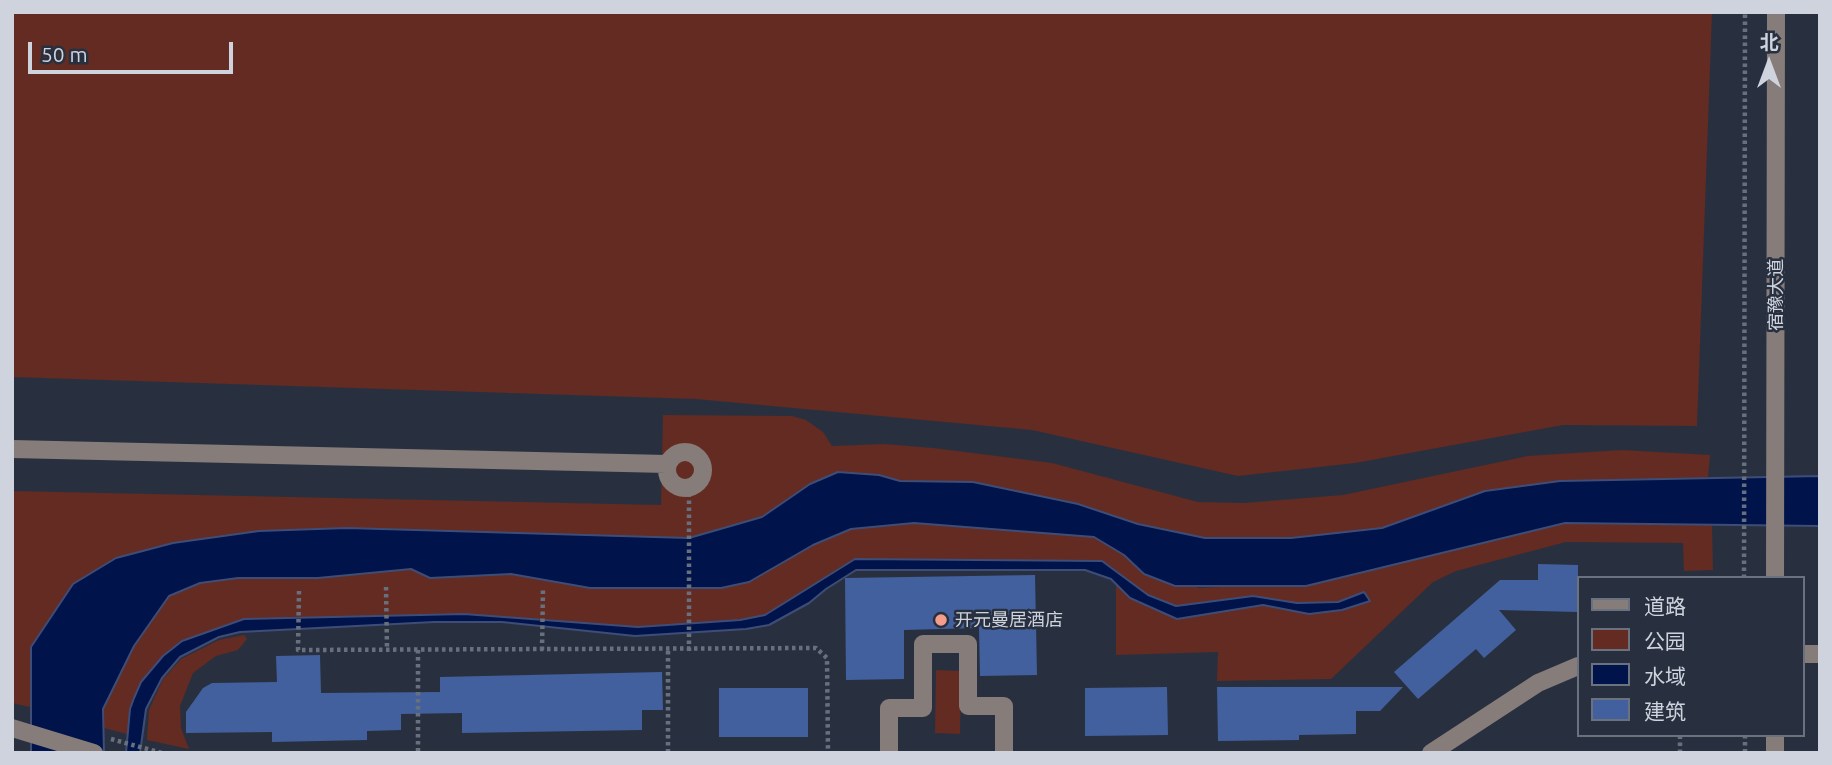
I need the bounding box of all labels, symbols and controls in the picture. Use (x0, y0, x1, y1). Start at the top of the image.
scale bar (32, 28, 236, 72)
north arrow (1734, 28, 1804, 98)
text: 北 (1759, 31, 1779, 53)
text: 50 m (41, 42, 88, 66)
street label: 宿豫大道 (1765, 259, 1787, 331)
legend (1576, 576, 1804, 737)
text: 道路 (1644, 594, 1686, 618)
place label: 开元曼居酒店 (955, 609, 1063, 631)
marker: 开元曼居酒店 (933, 612, 949, 628)
text: 公园 (1644, 629, 1686, 653)
text: 水域 (1644, 664, 1686, 688)
text: 建筑 (1644, 699, 1686, 723)

